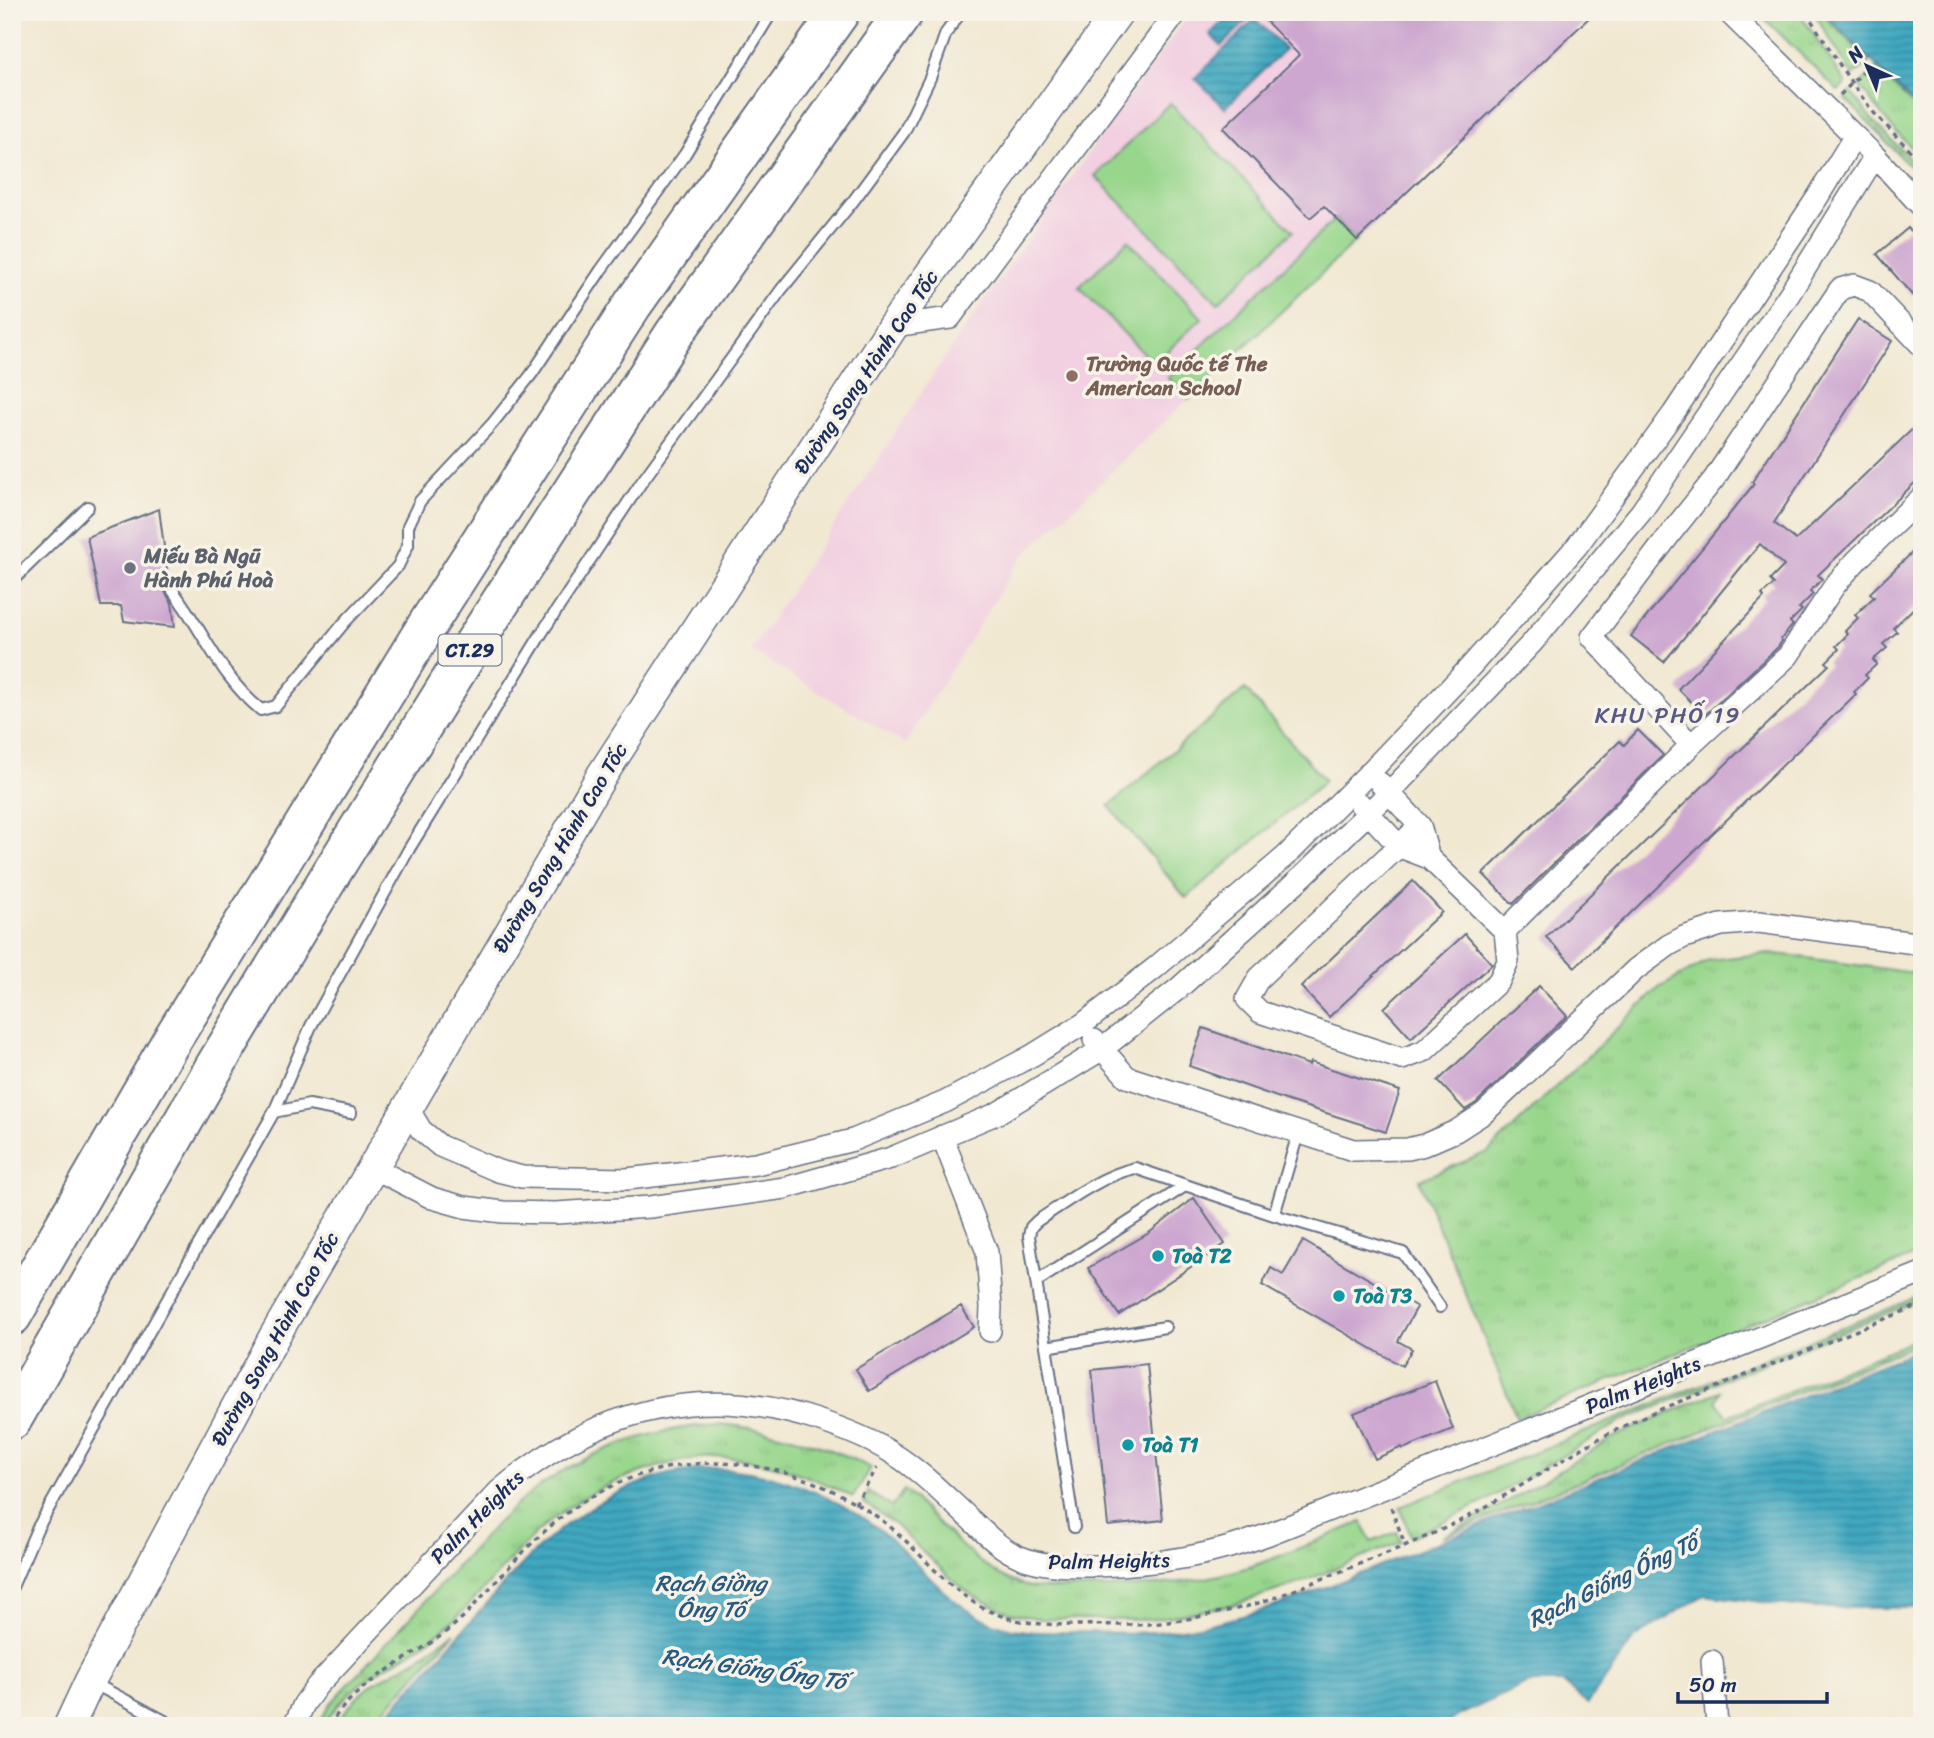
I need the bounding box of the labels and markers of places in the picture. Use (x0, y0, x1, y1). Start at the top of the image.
place label: Trường Quốc tế The American School (1085, 345, 1268, 407)
marker: Trường Quốc tế The American School (1064, 368, 1080, 384)
place label: Miếu Bà Ngũ Hành Phú Hoà (143, 537, 274, 599)
marker: Miếu Bà Ngũ Hành Phú Hoà (122, 560, 138, 576)
place label: Toà T2 (1172, 1237, 1232, 1275)
marker: Toà T2 (1150, 1248, 1166, 1264)
place label: Toà T3 (1353, 1277, 1413, 1315)
marker: Toà T3 (1331, 1288, 1347, 1304)
place label: Toà T1 (1142, 1426, 1199, 1464)
marker: Toà T1 (1120, 1437, 1136, 1453)

